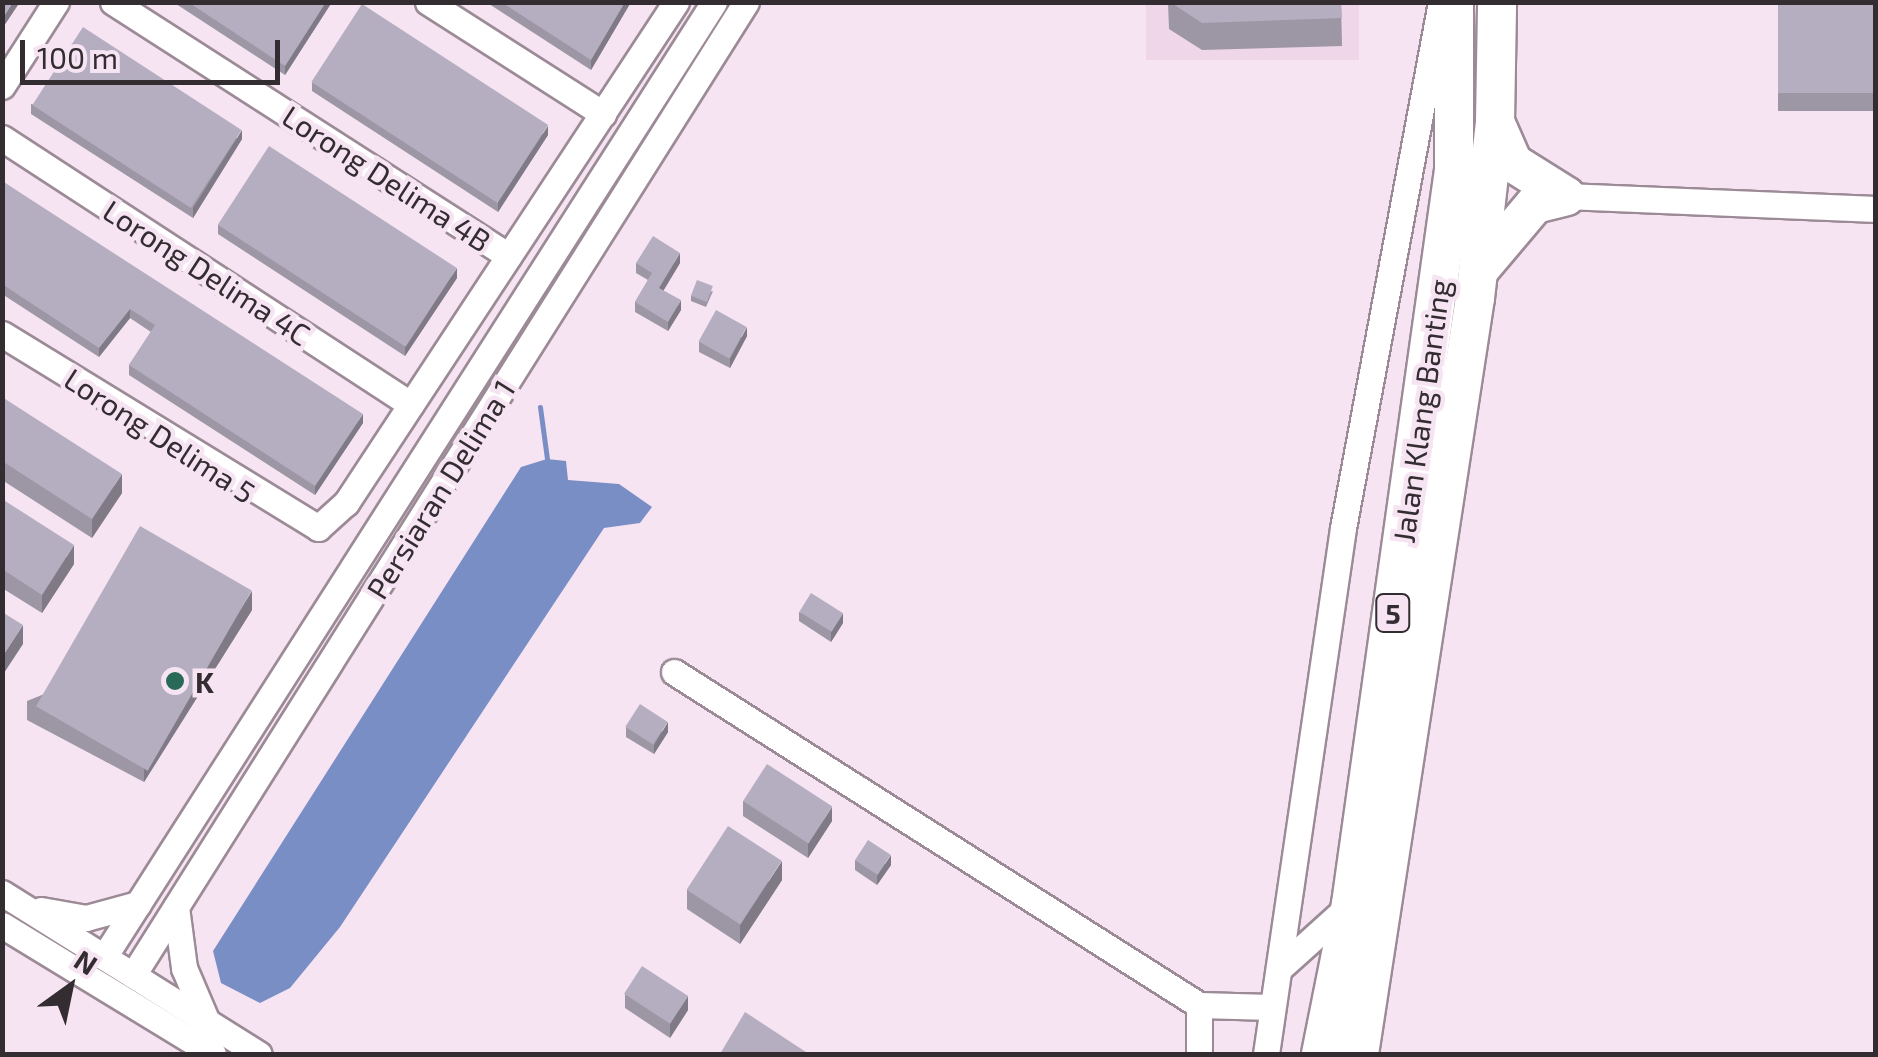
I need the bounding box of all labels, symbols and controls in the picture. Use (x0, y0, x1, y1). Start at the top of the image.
scale bar (25, 20, 285, 82)
text: 100 m (37, 39, 118, 75)
street label: Lorong Delima 4B (276, 97, 498, 259)
street label: Lorong Delima 4C (97, 192, 317, 352)
street label: Jalan Klang Banting (1385, 277, 1457, 545)
street label: Lorong Delima 5 (58, 360, 262, 510)
street label: Persiaran Delima 1 (358, 373, 522, 605)
road number: 5 (1373, 590, 1413, 636)
place label: K (195, 663, 214, 699)
marker: K (164, 670, 186, 692)
north arrow (20, 937, 120, 1037)
text: N (69, 942, 104, 982)

